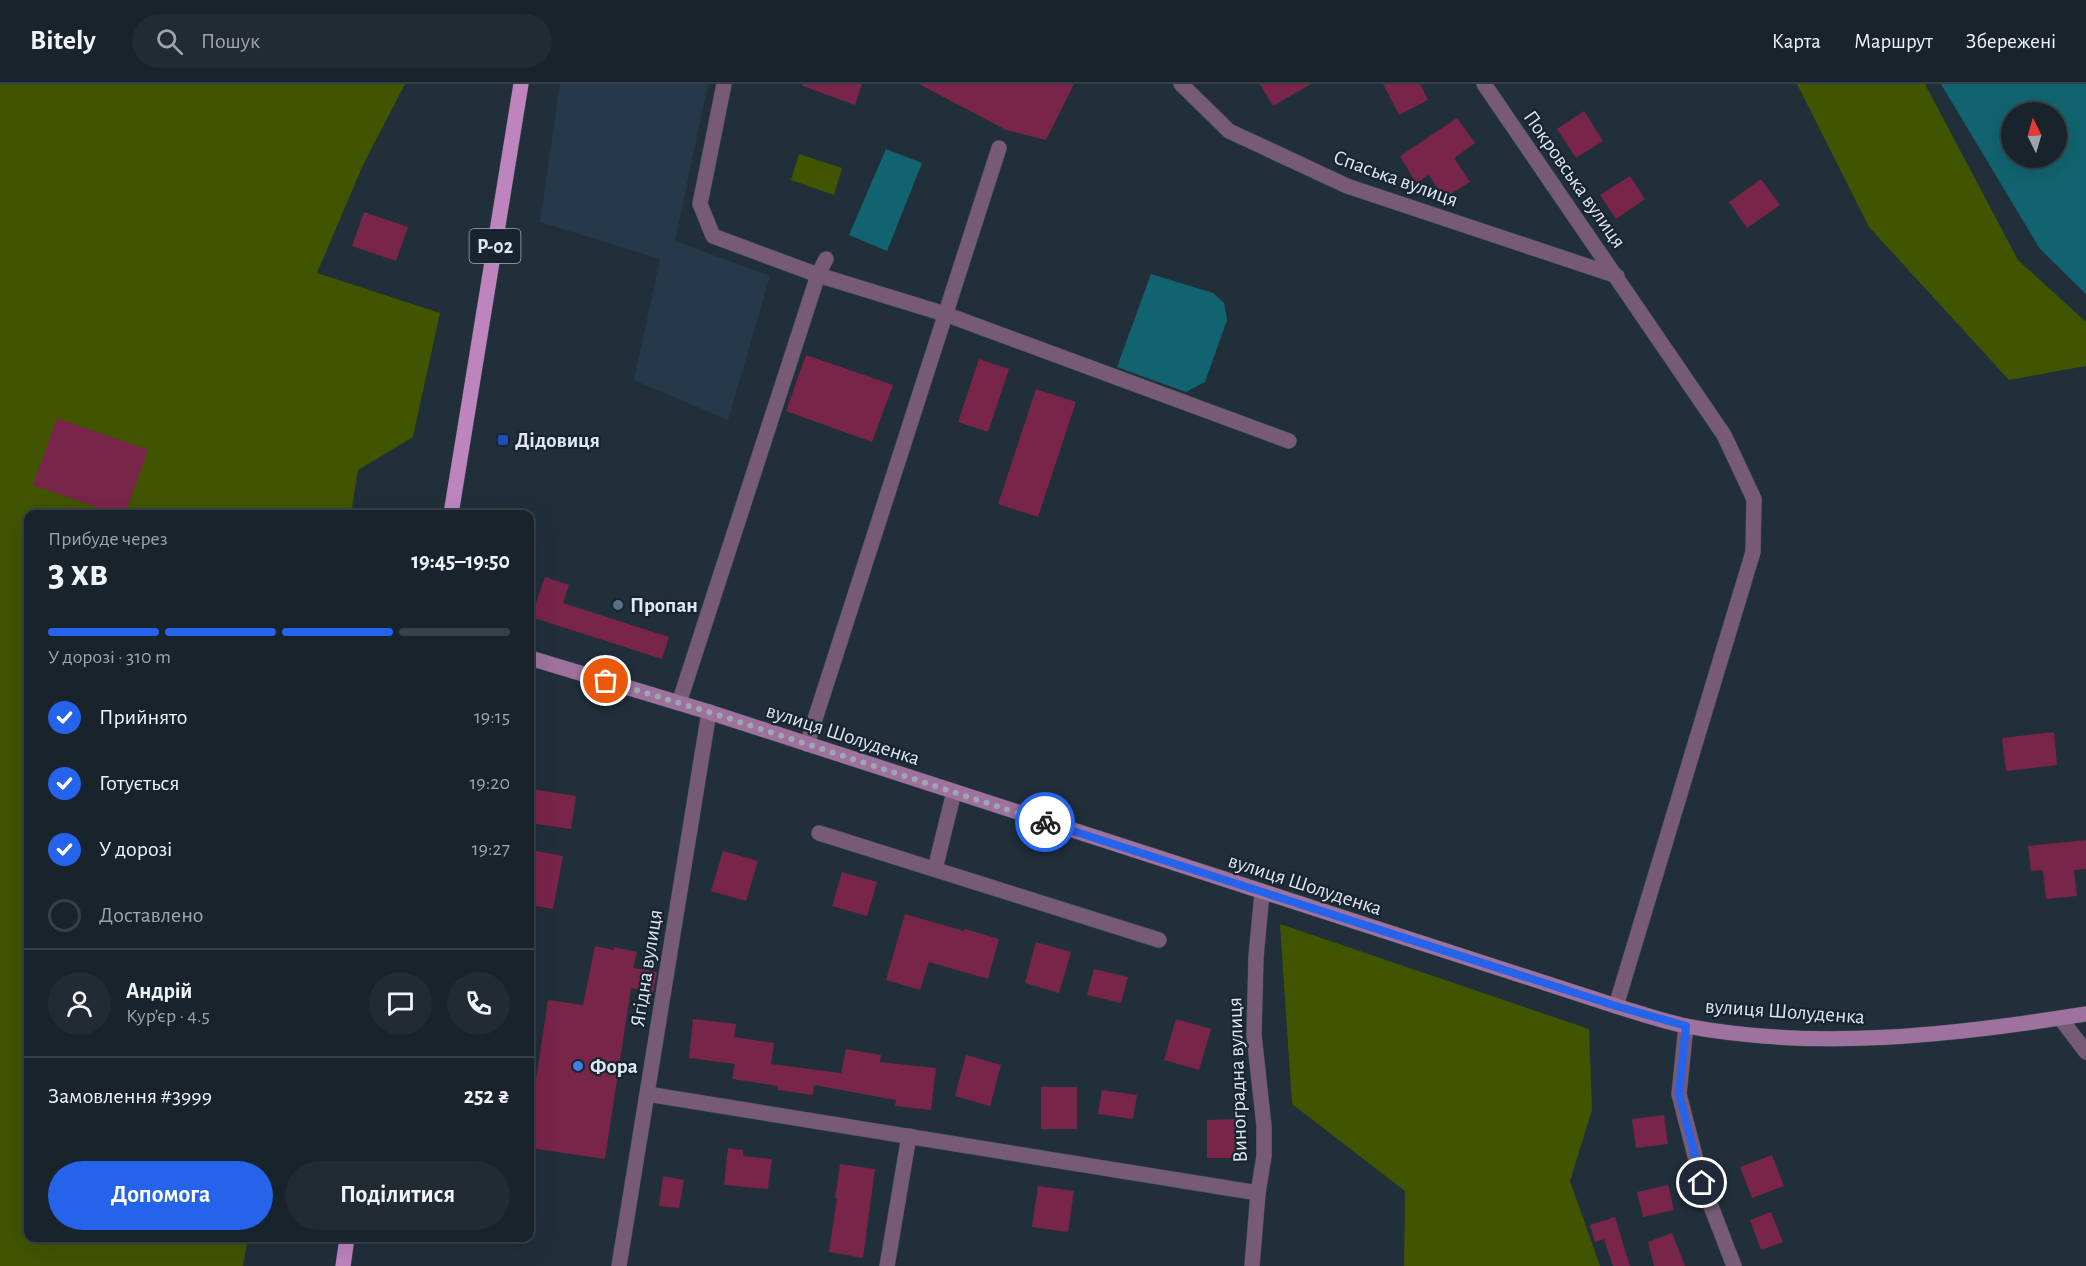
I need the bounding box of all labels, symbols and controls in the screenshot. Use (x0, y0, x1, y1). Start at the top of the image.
search box (132, 14, 552, 68)
icon: search (153, 25, 186, 58)
text: Bitely (30, 27, 96, 55)
text: Пошук (201, 30, 260, 52)
text: Карта (1772, 31, 1821, 52)
text: Маршрут (1854, 31, 1933, 52)
text: Збережені (1966, 31, 2056, 52)
north arrow (2001, 102, 2067, 168)
map controls (2001, 102, 2067, 168)
street label: Покровська вулиця (1519, 107, 1630, 252)
street label: Спаська вулиця (1331, 146, 1461, 211)
road number: Р-02 (470, 229, 520, 263)
place label: Дідовиця (515, 430, 600, 451)
marker: Дідовиця (496, 433, 510, 447)
text: Прибуде через (48, 529, 168, 549)
text: 19:45–19:50 (411, 550, 510, 572)
text: 3 хв (48, 554, 108, 593)
place label: Пропан (630, 595, 698, 616)
marker: Пропан (611, 598, 625, 612)
text: У дорозі · 310 m (48, 647, 171, 667)
pin (580, 655, 631, 706)
icon: bag (589, 664, 622, 697)
street label: вулиця Шолуденка (763, 700, 923, 769)
icon: check (48, 701, 81, 734)
text: Прийнято (99, 706, 187, 728)
text: 19:15 (474, 707, 510, 727)
icon: check (48, 767, 81, 800)
text: Готується (99, 772, 180, 794)
text: 19:20 (469, 773, 510, 793)
courier (1015, 792, 1075, 852)
icon: bike (1029, 806, 1062, 839)
icon: check (48, 833, 81, 866)
text: У дорозі (99, 838, 172, 860)
text: 19:27 (472, 839, 510, 859)
street label: вулиця Шолуденка (1225, 850, 1385, 919)
text: Доставлено (99, 904, 204, 926)
street label: Ягідна вулиця (627, 908, 666, 1028)
button: person (48, 972, 111, 1035)
button: chat (369, 972, 432, 1035)
button: phone (447, 972, 510, 1035)
text: Андрій (126, 980, 192, 1002)
street label: вулиця Шолуденка (1704, 995, 1866, 1028)
street label: Виноградна вулиця (1224, 997, 1251, 1163)
text: Кур’єр · 4.5 (126, 1006, 210, 1026)
place label: Фора (590, 1056, 638, 1077)
marker: Фора (571, 1059, 585, 1073)
text: Замовлення #3999 (48, 1085, 212, 1107)
text: 252 ₴ (464, 1085, 510, 1107)
pin (1676, 1157, 1727, 1208)
button: Допомога (48, 1161, 273, 1230)
button: Поділитися (285, 1161, 510, 1230)
icon: home (1685, 1166, 1718, 1199)

